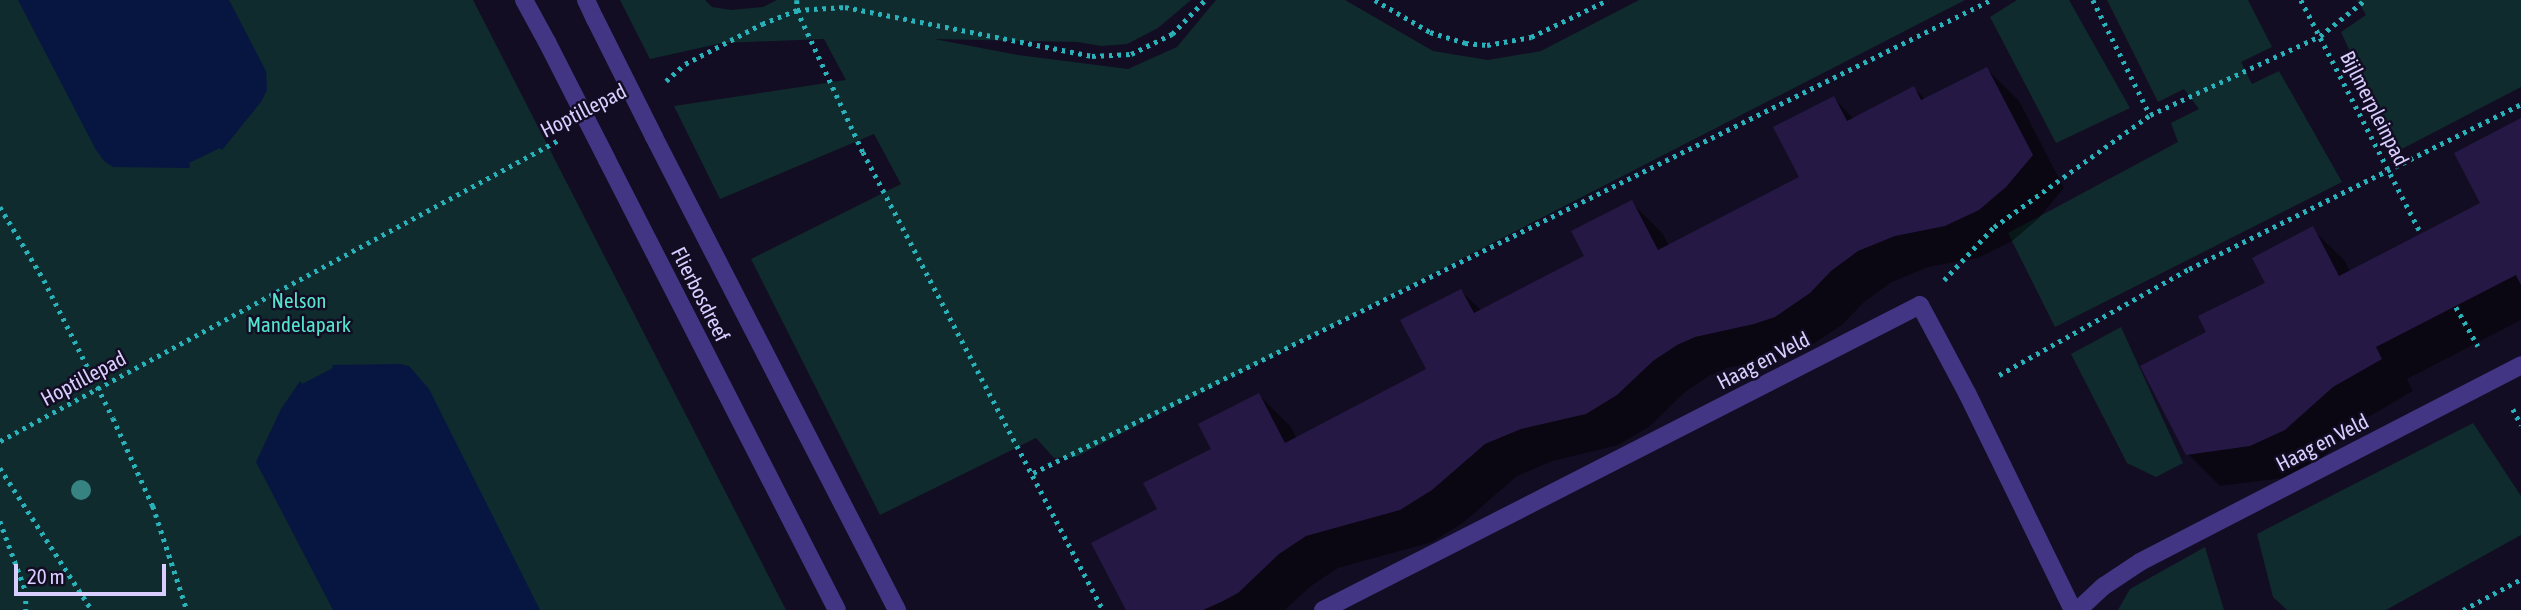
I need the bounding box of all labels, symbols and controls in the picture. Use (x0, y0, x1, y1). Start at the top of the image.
street label: Bijlmerpleinpad (2335, 46, 2415, 170)
street label: Hoptillepad (536, 78, 630, 142)
street label: Flierbosdreef (666, 243, 736, 345)
park label: Nelson Mandelapark (247, 287, 351, 337)
street label: Haag en Veld (1712, 326, 1814, 394)
street label: Hoptillepad (36, 345, 130, 411)
street label: Haag en Veld (2271, 408, 2373, 476)
scale bar (18, 550, 170, 594)
text: 20 m (27, 564, 65, 588)

